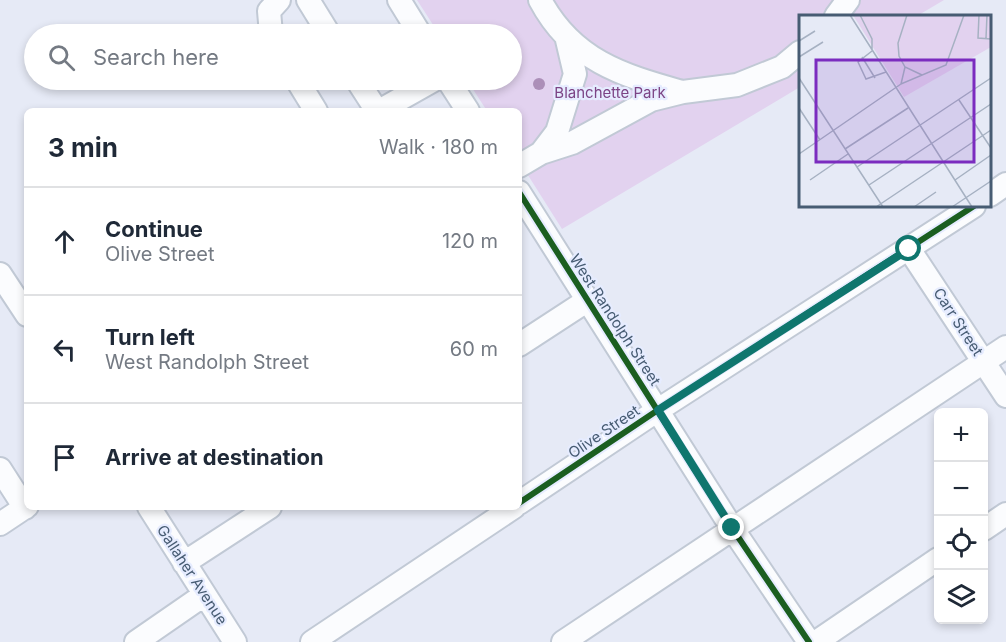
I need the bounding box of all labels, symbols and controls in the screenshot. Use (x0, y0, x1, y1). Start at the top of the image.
inset map (799, 15, 991, 207)
search box (24, 24, 522, 90)
icon: search (45, 41, 78, 74)
text: Search here (93, 44, 219, 70)
park label: Blanchette Park (554, 83, 666, 102)
text: 3 min (48, 132, 118, 163)
text: Walk · 180 m (379, 135, 498, 159)
text: Continue (105, 216, 203, 242)
icon: ahead (48, 225, 81, 258)
text: 120 m (442, 229, 498, 253)
route start (895, 235, 921, 261)
text: Olive Street (105, 242, 215, 266)
street label: West Randolph Street (566, 250, 665, 389)
street label: Carr Street (929, 284, 988, 359)
text: Turn left (105, 324, 195, 350)
icon: left (48, 333, 81, 366)
text: 60 m (450, 337, 498, 361)
text: West Randolph Street (105, 350, 309, 374)
street label: Olive Street (564, 401, 643, 462)
map controls (934, 408, 988, 624)
button: + (934, 408, 988, 462)
icon: arrive (48, 441, 81, 474)
text: Arrive at destination (105, 444, 324, 470)
button: − (934, 462, 988, 516)
route end (718, 514, 744, 540)
button: locate (934, 516, 988, 570)
street label: Gallaher Avenue (153, 521, 232, 628)
button: layers (934, 570, 988, 624)

